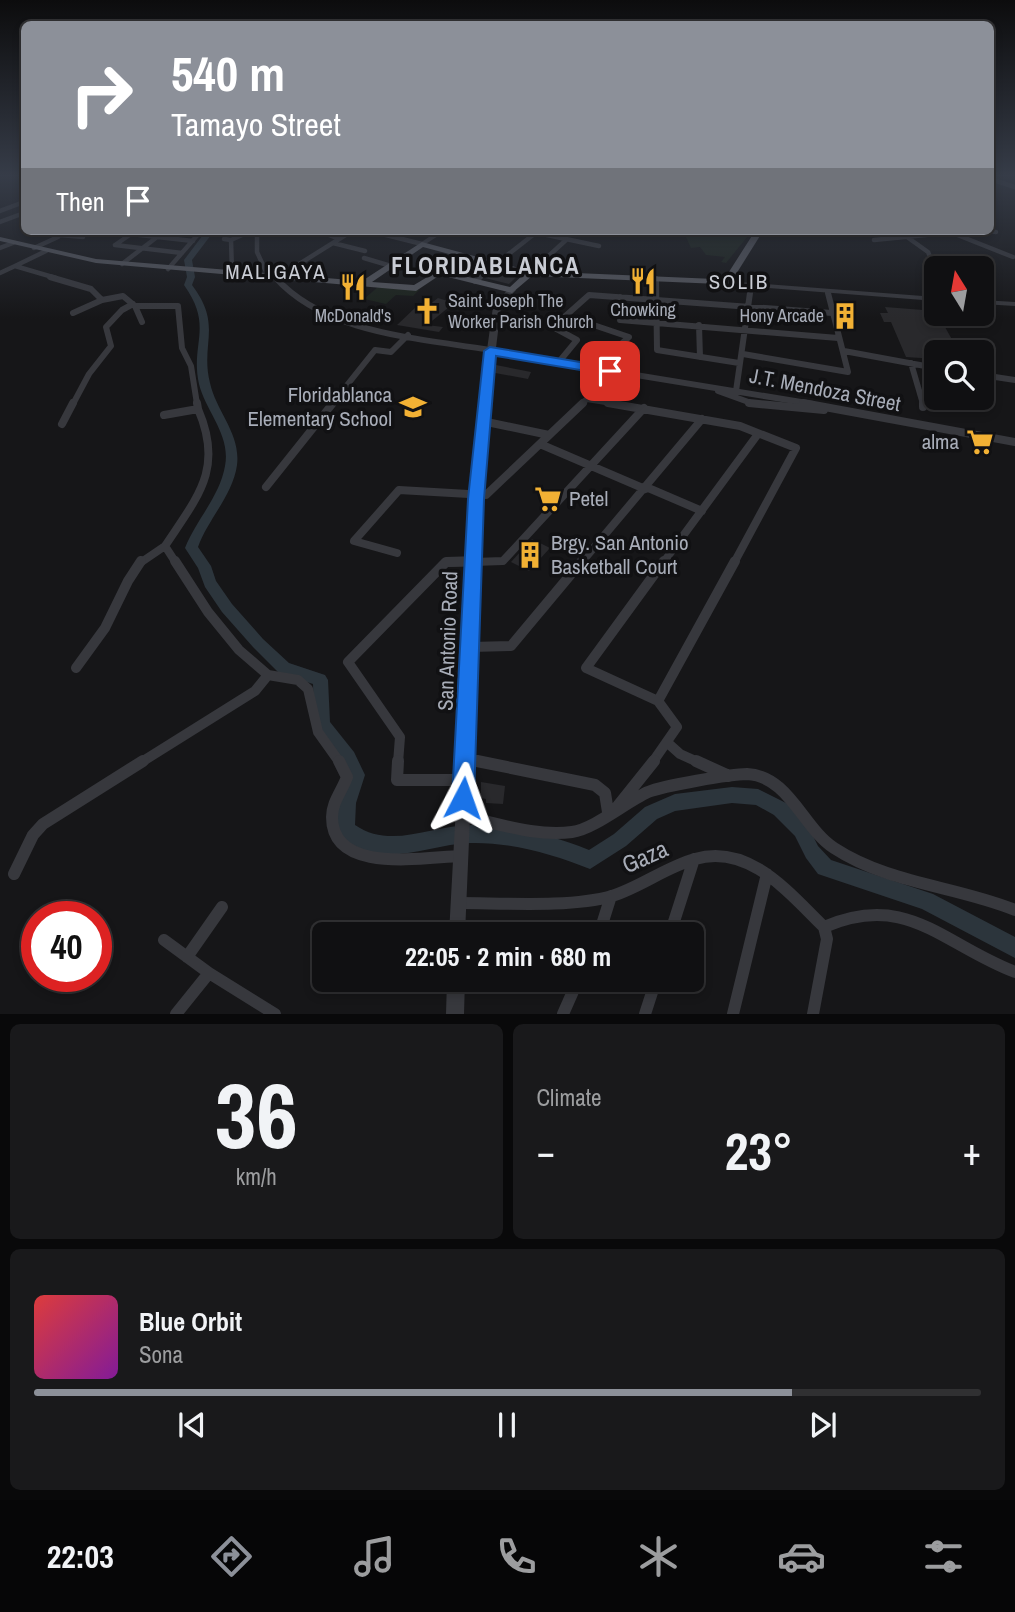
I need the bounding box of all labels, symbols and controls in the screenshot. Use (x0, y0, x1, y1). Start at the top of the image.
text: 540 m (171, 40, 285, 106)
icon: right (56, 49, 147, 140)
text: Tamayo Street (171, 103, 341, 146)
icon: arrive (119, 182, 157, 220)
text: Then (56, 184, 105, 219)
district label: FLORIDABLANCA (391, 250, 581, 281)
north arrow (924, 256, 994, 326)
map controls (924, 256, 994, 410)
district label: MALIGAYA (225, 257, 327, 286)
restaurant icon: Chowking (628, 266, 658, 296)
district label: SOLIB (709, 267, 769, 296)
restaurant icon: McDonald's (338, 272, 368, 302)
place label: Saint Joseph The Worker Parish Church (448, 288, 594, 334)
church icon: Saint Joseph The Worker Parish Church (412, 296, 442, 326)
place label: Chowking (610, 297, 677, 322)
building icon: Hony Arcade (830, 301, 860, 331)
place label: McDonald's (315, 303, 391, 328)
place label: Hony Arcade (739, 303, 824, 328)
button: search (924, 340, 994, 410)
pin (580, 341, 640, 401)
icon: arrive (591, 352, 629, 390)
street label: J.T. Mendoza Street (747, 361, 903, 418)
place label: Floridablanca Elementary School (247, 380, 392, 433)
school or university icon: Floridablanca Elementary School (398, 392, 428, 422)
place label: alma (922, 427, 959, 456)
supermarket icon: alma (965, 427, 995, 457)
supermarket icon: Petel (533, 484, 563, 514)
place label: Petel (569, 484, 608, 513)
place label: Brgy. San Antonio Basketball Court (551, 528, 689, 581)
building icon: Brgy. San Antonio Basketball Court (515, 540, 545, 570)
street label: San Antonio Road (431, 571, 464, 711)
position arrow (426, 761, 500, 835)
street label: Gaza (617, 832, 673, 880)
speed limit sign: 40 (21, 901, 112, 992)
text: 22:05 · 2 min · 680 m (405, 939, 611, 974)
text: 36 (215, 1054, 298, 1176)
text: Climate (537, 1082, 601, 1113)
text: 23° (725, 1116, 793, 1186)
text: − (537, 1126, 555, 1177)
text: + (963, 1126, 981, 1177)
text: km/h (236, 1161, 277, 1192)
text: Blue Orbit (139, 1304, 242, 1339)
text: Sona (139, 1339, 183, 1370)
icon: previous (173, 1406, 211, 1444)
icon: pause (488, 1406, 526, 1444)
icon: next (804, 1406, 842, 1444)
icon: directions (207, 1532, 256, 1581)
icon: music (350, 1532, 399, 1581)
icon: phone (492, 1532, 541, 1581)
icon: climate (634, 1532, 683, 1581)
icon: car (777, 1532, 826, 1581)
icon: filters (919, 1532, 968, 1581)
text: 22:03 (47, 1535, 114, 1578)

